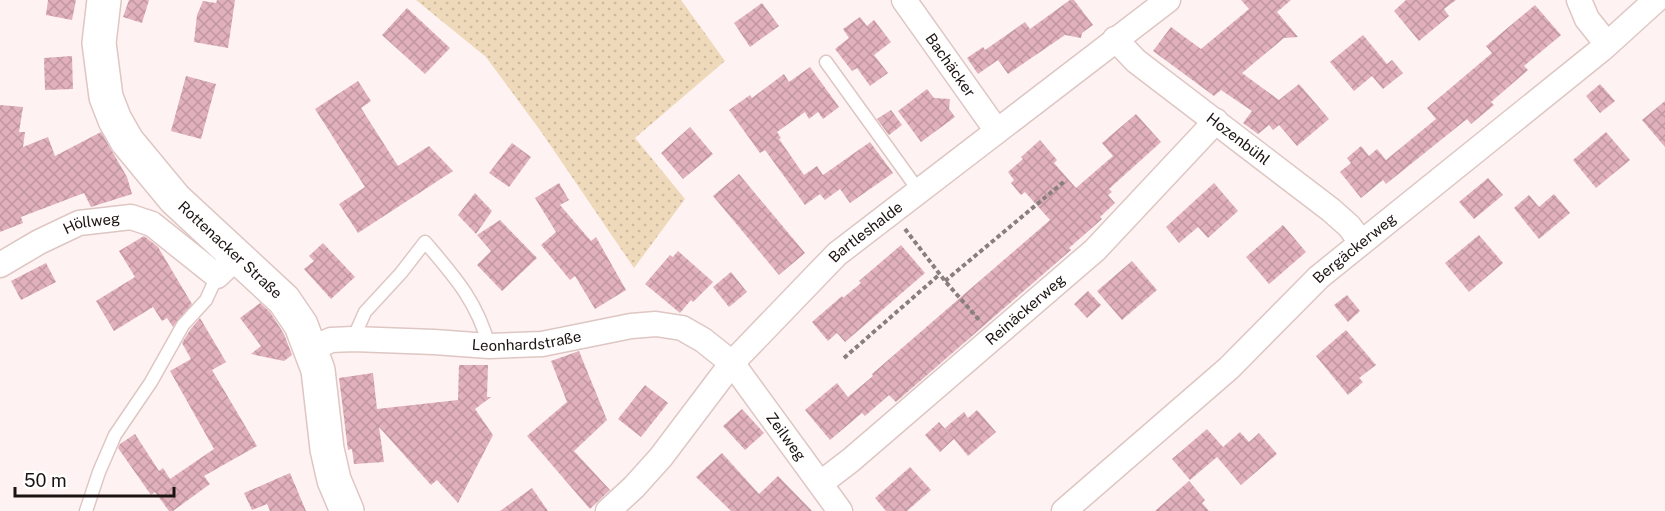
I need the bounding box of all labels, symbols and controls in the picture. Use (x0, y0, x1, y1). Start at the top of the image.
street label: Bachäcker (922, 30, 979, 100)
street label: Hozenbühl (1204, 109, 1273, 168)
street label: Rottenacker Straße (175, 197, 286, 302)
street label: Bartleshalde (825, 198, 906, 265)
street label: Höllweg (60, 209, 121, 237)
street label: Bergäckerweg (1309, 209, 1399, 286)
street label: Reinäckerweg (982, 271, 1068, 348)
street label: Leonhardstraße (471, 327, 583, 354)
street label: Zeilweg (763, 409, 809, 464)
scale bar (15, 460, 174, 498)
text: 50 m (24, 470, 67, 491)

